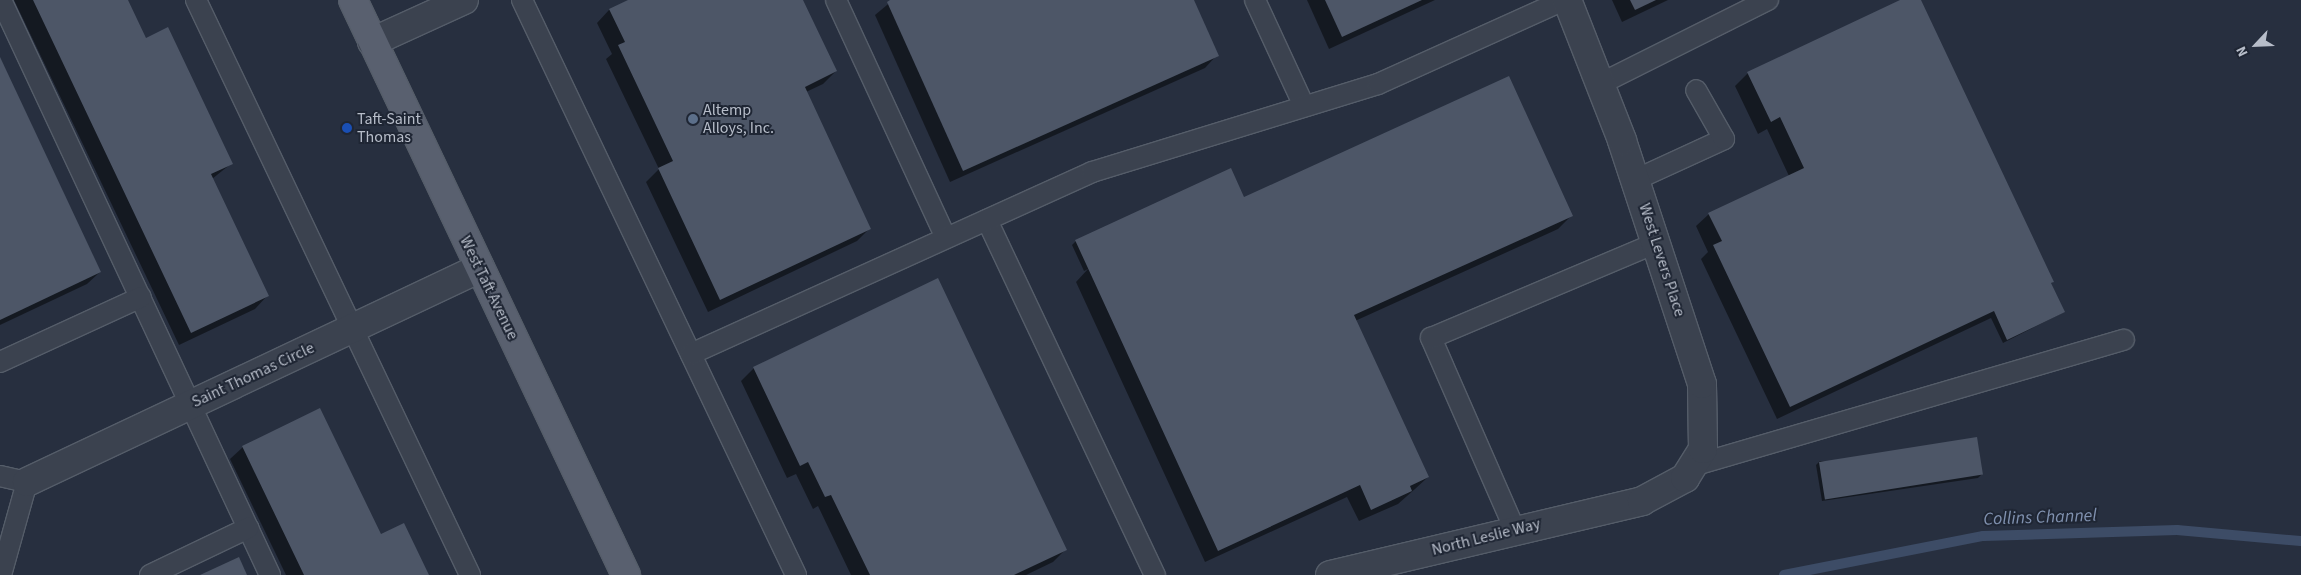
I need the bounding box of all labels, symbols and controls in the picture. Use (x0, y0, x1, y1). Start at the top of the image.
north arrow (2231, 20, 2281, 70)
text: N (2231, 43, 2253, 60)
place label: Altemp Alloys, Inc. (703, 100, 774, 138)
place label: Taft-Saint Thomas (357, 109, 421, 147)
marker: Altemp Alloys, Inc. (687, 113, 699, 125)
marker: Taft-Saint Thomas (341, 122, 353, 134)
street label: West Levers Place (1635, 201, 1689, 319)
street label: West Taft Avenue (456, 233, 522, 343)
street label: Saint Thomas Circle (189, 338, 317, 412)
water label: Collins Channel (1983, 505, 2097, 531)
street label: North Leslie Way (1430, 514, 1542, 560)

